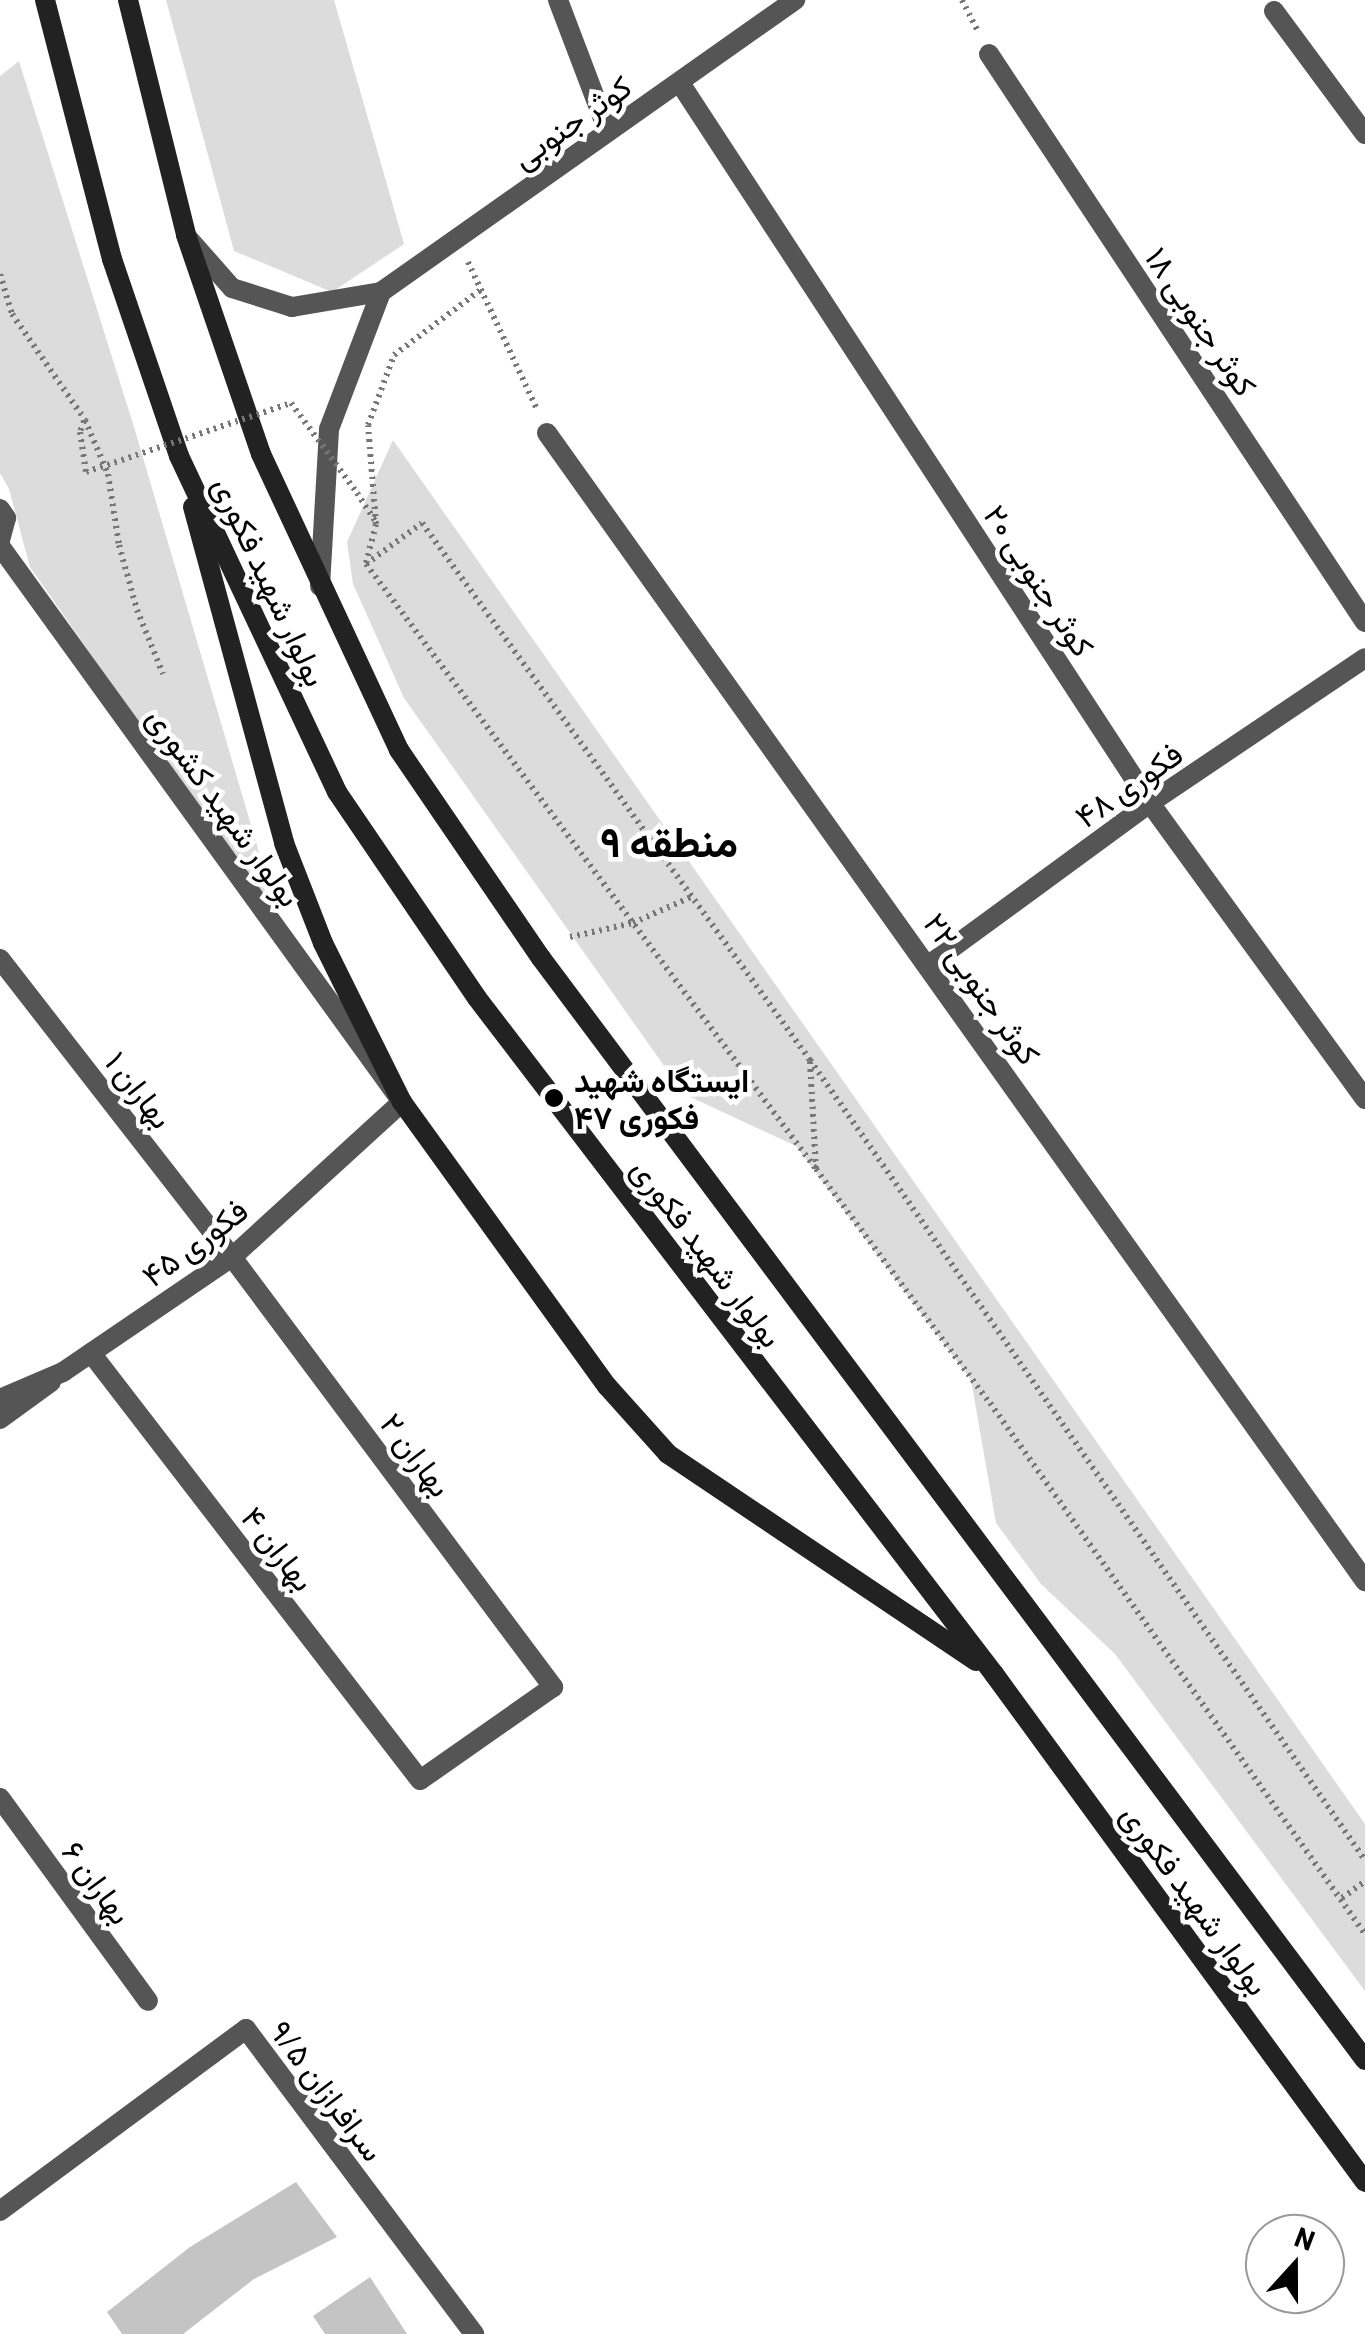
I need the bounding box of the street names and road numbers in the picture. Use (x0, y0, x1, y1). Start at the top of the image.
street label: کوثر جنوبی (504, 66, 638, 176)
street label: کوثر جنوبی ۱۸ (1138, 239, 1266, 403)
street label: بولوار شهید فکوری (206, 470, 336, 692)
street label: کوثر جنوبی ۲۰ (977, 497, 1103, 663)
street label: بولوار شهید کشوری (140, 699, 310, 913)
street label: فکوری ۴۸ (1067, 733, 1189, 835)
street label: کوثر جنوبی ۲۲ (917, 905, 1049, 1071)
street label: بهاران ۱ (98, 1043, 182, 1135)
street label: بولوار شهید فکوری (624, 1150, 792, 1354)
street label: فکوری ۴۵ (134, 1190, 254, 1294)
street label: بهاران ۲ (373, 1405, 461, 1503)
street label: بهاران ۴ (234, 1498, 324, 1598)
street label: بولوار شهید فکوری (1114, 1796, 1278, 2002)
street label: بهاران ۶ (55, 1833, 141, 1931)
street label: سرافرازان ۹/۵ (263, 2012, 393, 2168)

